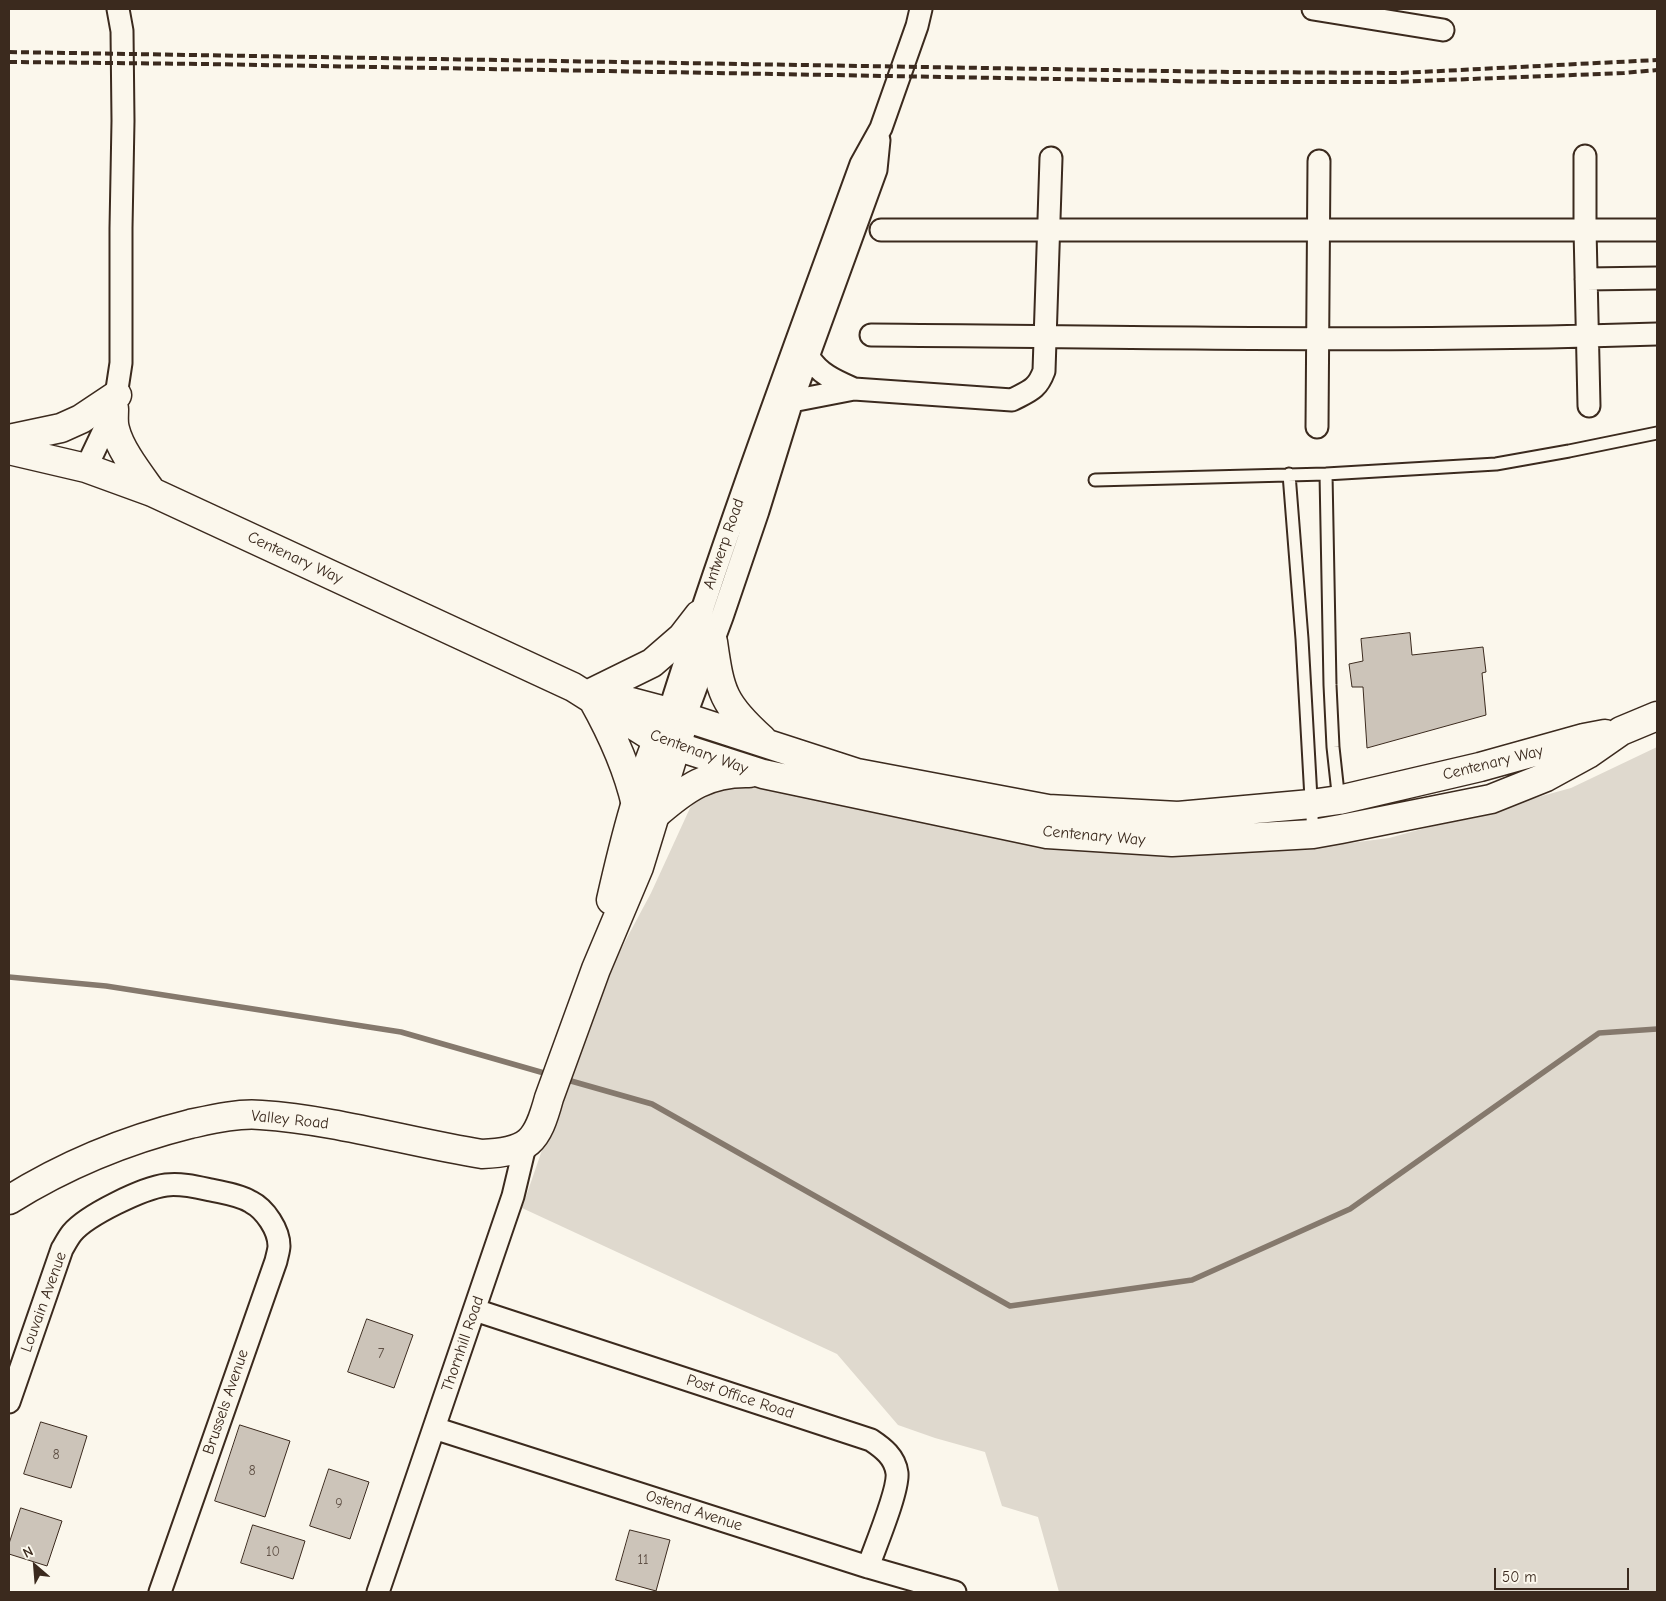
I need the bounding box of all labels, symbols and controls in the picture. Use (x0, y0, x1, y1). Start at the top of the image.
street label: Antwerp Road (699, 496, 749, 592)
street label: Centenary Way (244, 528, 346, 588)
street label: Centenary Way (647, 725, 751, 779)
street label: Centenary Way (1441, 741, 1545, 785)
street label: Centenary Way (1042, 822, 1146, 850)
street label: Valley Road (250, 1106, 330, 1134)
street label: Louvain Avenue (17, 1249, 71, 1355)
street label: Thornhill Road (438, 1294, 488, 1394)
house number: 7 (378, 1346, 384, 1362)
street label: Brussels Avenue (199, 1347, 253, 1457)
street label: Post Office Road (684, 1371, 796, 1423)
house number: 8 (52, 1447, 60, 1463)
house number: 8 (248, 1463, 256, 1479)
street label: Ostend Avenue (643, 1486, 745, 1536)
house number: 9 (335, 1496, 343, 1512)
north arrow (10, 1541, 60, 1591)
text: N (20, 1543, 36, 1562)
house number: 10 (266, 1544, 280, 1560)
house number: 11 (637, 1552, 649, 1568)
scale bar (1496, 1558, 1631, 1590)
text: 50 m (1502, 1568, 1537, 1586)

